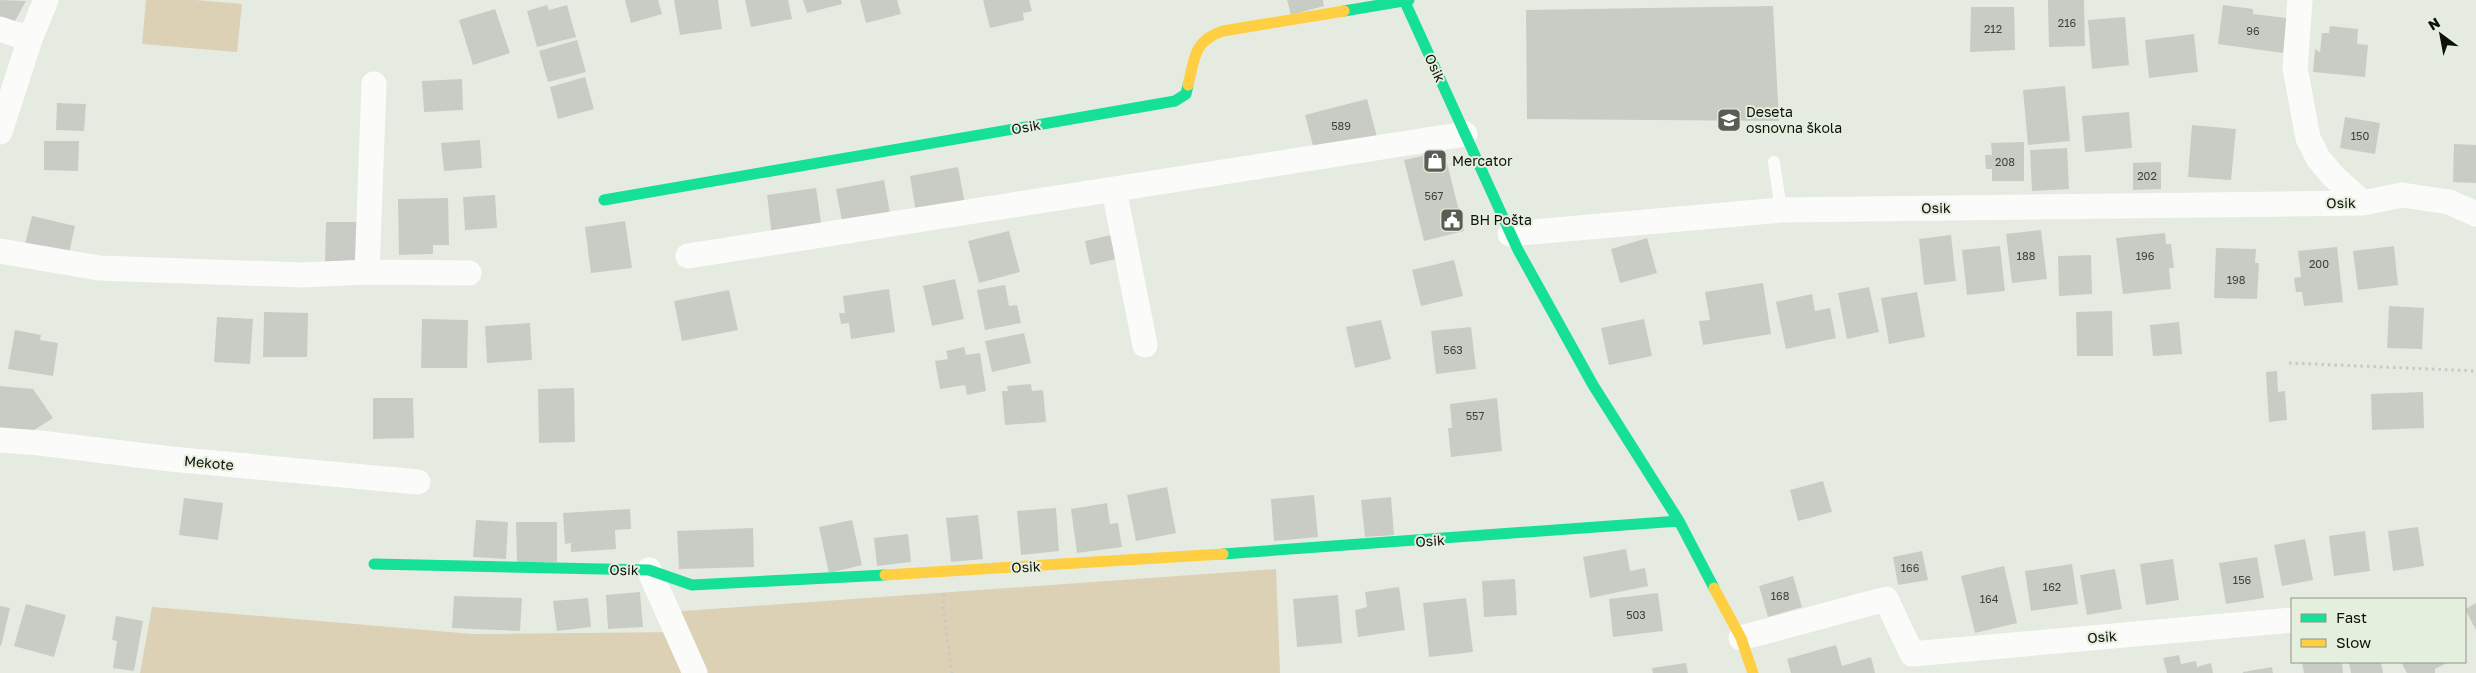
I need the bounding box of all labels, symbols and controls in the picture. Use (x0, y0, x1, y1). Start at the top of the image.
north arrow (2416, 10, 2466, 60)
text: N (2425, 14, 2443, 34)
house number: 216 (2058, 16, 2077, 29)
house number: 212 (1984, 22, 2002, 35)
house number: 96 (2246, 24, 2260, 37)
street label: Osik (1422, 51, 1449, 85)
place label: Deseta osnovna škola (1746, 103, 1842, 136)
school or university icon: Deseta osnovna škola (1716, 107, 1742, 133)
street label: Osik (1010, 116, 1042, 137)
house number: 589 (1331, 119, 1351, 132)
house number: 150 (2351, 129, 2369, 142)
shop icon: Mercator (1422, 148, 1448, 174)
place label: Mercator (1452, 152, 1513, 169)
house number: 208 (1995, 155, 2015, 168)
house number: 202 (2137, 169, 2157, 182)
house number: 567 (1425, 189, 1444, 202)
street label: Osik (2326, 194, 2356, 211)
street label: Osik (1921, 199, 1951, 216)
public building icon: BH Pošta (1439, 207, 1465, 233)
place label: BH Pošta (1470, 211, 1532, 228)
house number: 188 (2017, 249, 2036, 262)
house number: 196 (2136, 249, 2155, 262)
house number: 200 (2309, 257, 2329, 270)
house number: 198 (2227, 273, 2246, 286)
house number: 563 (1443, 343, 1463, 356)
house number: 557 (1466, 409, 1484, 422)
street label: Mekote (183, 452, 235, 473)
street label: Osik (1415, 531, 1445, 550)
street label: Osik (1011, 557, 1041, 576)
street label: Osik (609, 561, 639, 578)
house number: 166 (1901, 561, 1920, 574)
house number: 156 (2233, 573, 2252, 586)
house number: 162 (2043, 580, 2061, 593)
house number: 168 (1771, 589, 1790, 602)
house number: 164 (1980, 592, 1999, 605)
legend (2291, 598, 2466, 663)
house number: 503 (1626, 608, 1646, 621)
text: Fast (2336, 608, 2367, 626)
street label: Osik (2087, 627, 2117, 646)
text: Slow (2336, 633, 2371, 651)

